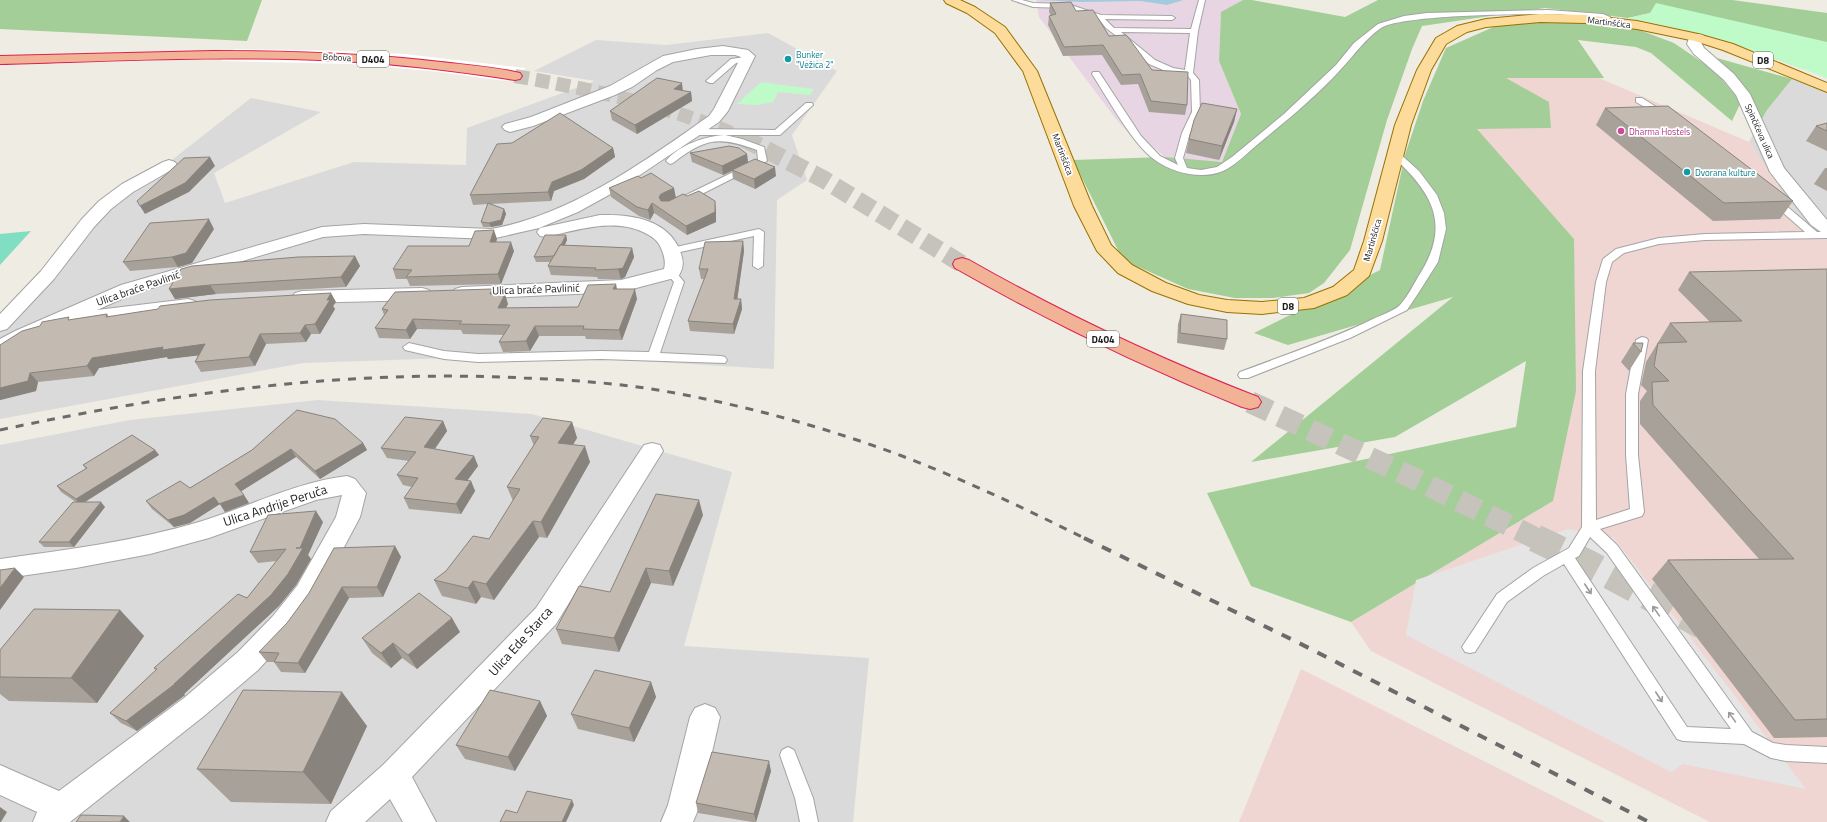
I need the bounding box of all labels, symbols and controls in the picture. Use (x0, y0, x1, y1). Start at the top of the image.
street label: Martinšćica (1587, 13, 1632, 31)
place label: Bunker "Vežica 2" (796, 48, 834, 71)
street label: Bobova (322, 50, 352, 64)
road number: D404 (357, 51, 389, 67)
road number: D8 (1753, 52, 1773, 68)
marker: Bunker "Vežica 2" (783, 54, 793, 64)
street label: Spinčićeva ulica (1742, 102, 1778, 161)
place label: Dharma Hostels (1629, 125, 1690, 138)
marker: Dharma Hostels (1616, 126, 1626, 136)
street label: Martinšćica (1049, 131, 1077, 177)
place label: Dvorana kulture (1695, 166, 1756, 179)
marker: Dvorana kulture (1682, 167, 1692, 177)
street label: Martinšćica (1360, 217, 1384, 263)
street label: Ulica braće Pavlinić (94, 266, 182, 310)
street label: Ulica braće Pavlinić (492, 279, 580, 299)
road number: D8 (1278, 298, 1298, 314)
road number: D404 (1087, 331, 1119, 347)
street label: Ulica Andrije Peruča (220, 479, 330, 531)
one-way arrow (1584, 583, 1592, 594)
street label: Ulica Ede Starca (483, 602, 557, 680)
one-way arrow (1652, 606, 1660, 617)
one-way arrow (1655, 692, 1663, 703)
one-way arrow (1728, 712, 1736, 723)

